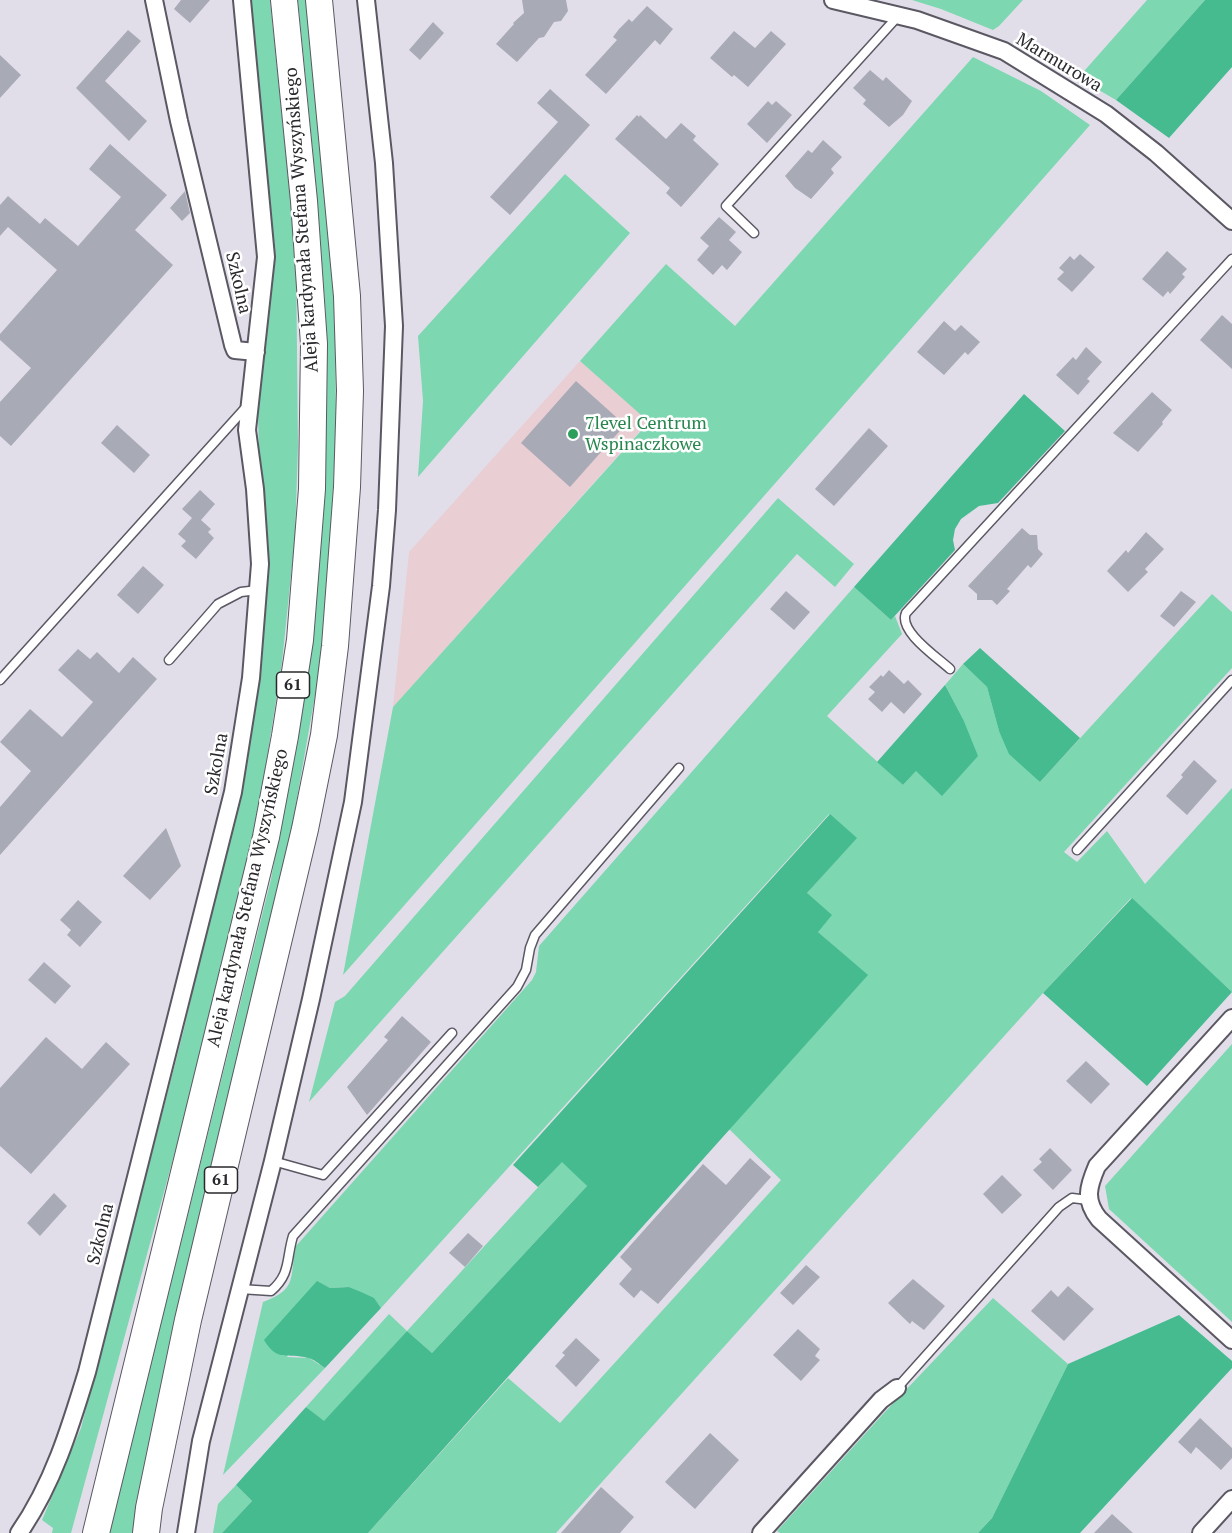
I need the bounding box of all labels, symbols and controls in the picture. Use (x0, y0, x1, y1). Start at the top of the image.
street label: Marmurowa (1012, 29, 1106, 97)
street label: Aleja kardynała Stefana Wyszyńskiego (281, 67, 323, 373)
street label: Szkolna (220, 250, 256, 316)
place label: 7level Centrum Wspinaczkowe (585, 413, 707, 456)
marker: 7level Centrum Wspinaczkowe (566, 427, 580, 441)
road number: 61 (276, 672, 310, 698)
street label: Szkolna (201, 731, 233, 797)
street label: Aleja kardynała Stefana Wyszyńskiego (203, 747, 293, 1049)
road number: 61 (204, 1167, 238, 1193)
street label: Szkolna (83, 1201, 119, 1267)

